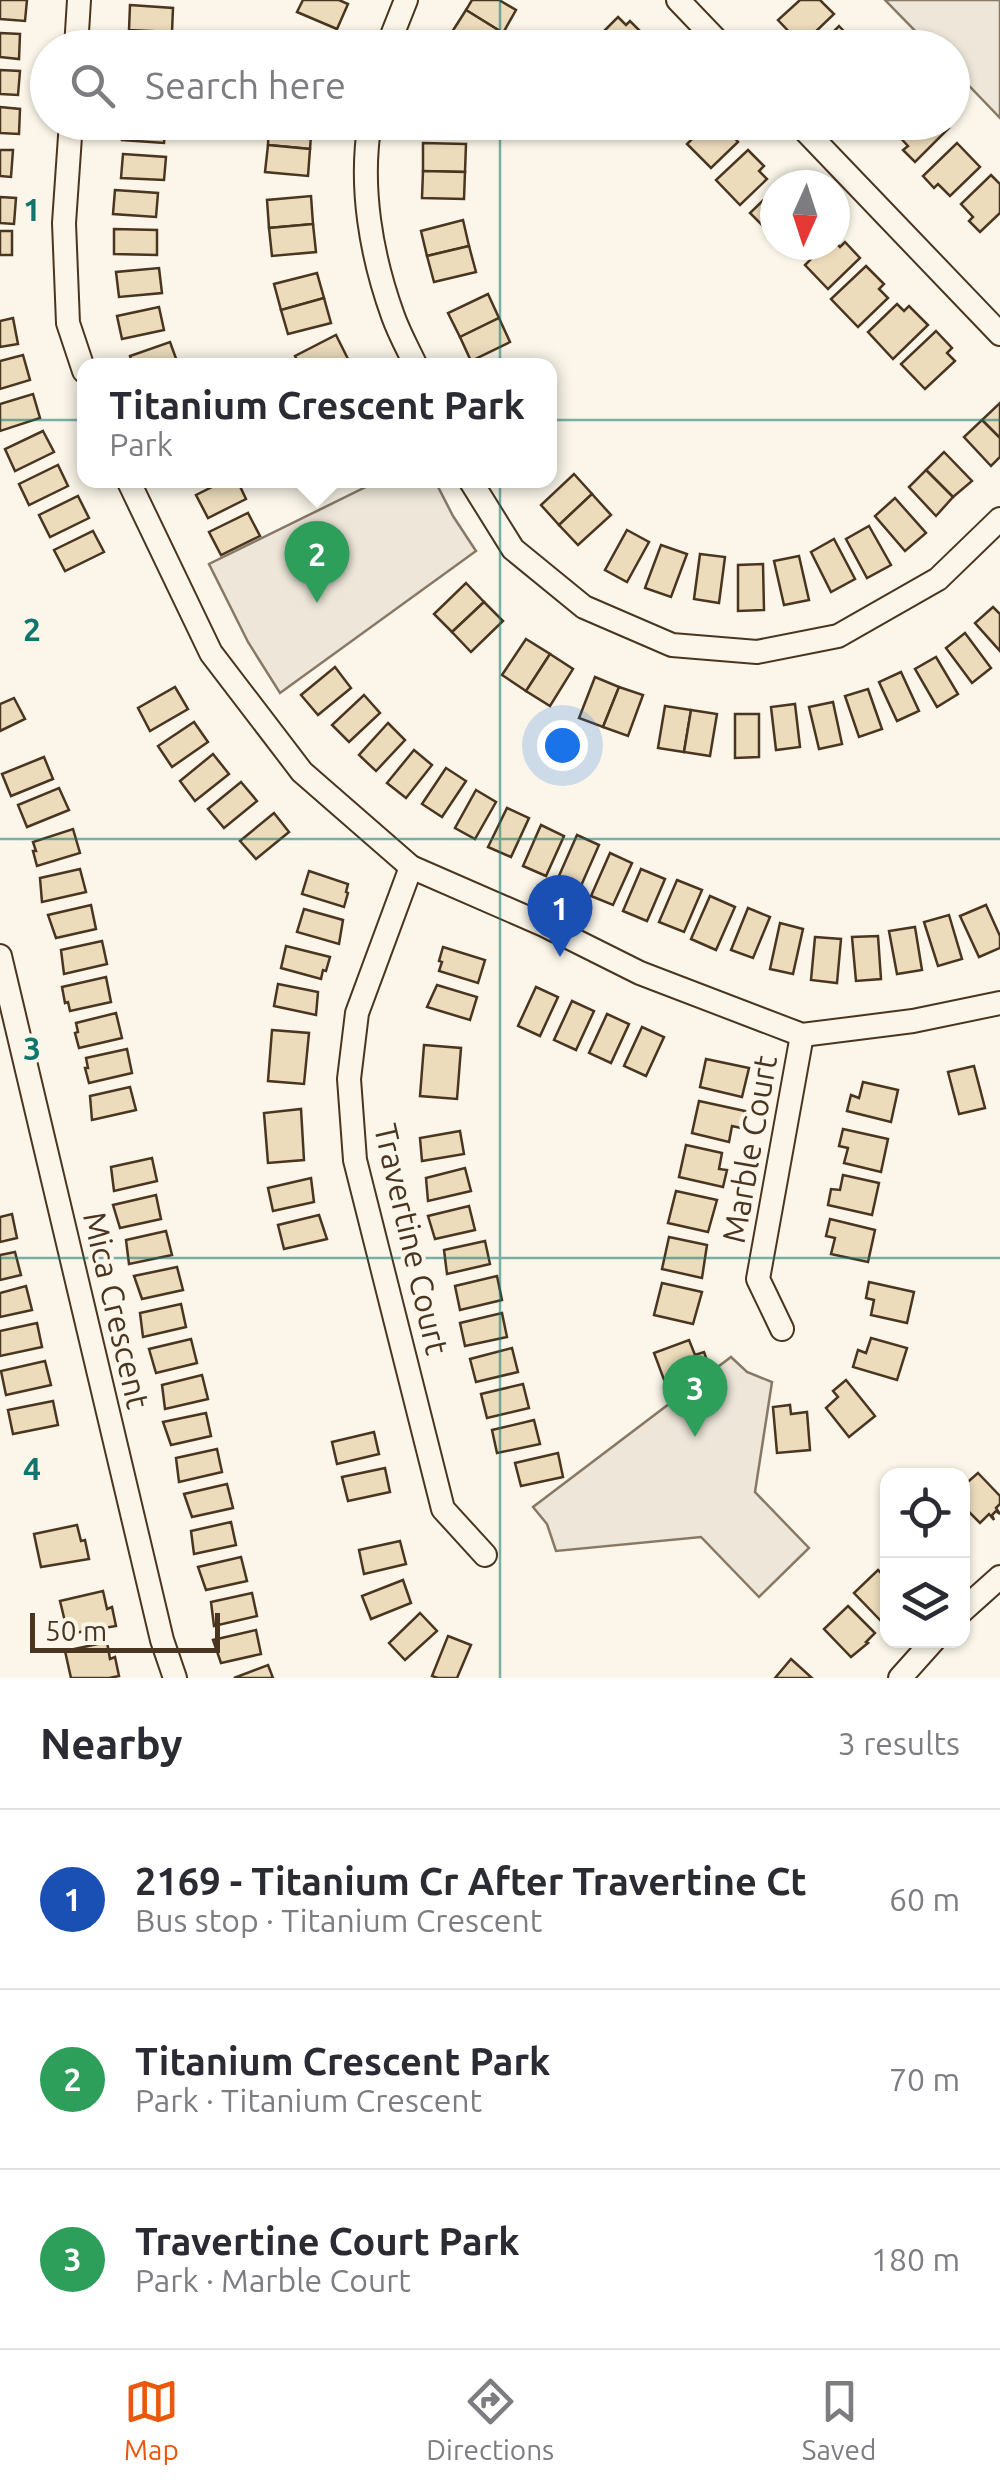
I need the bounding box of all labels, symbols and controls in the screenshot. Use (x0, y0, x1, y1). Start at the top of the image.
search box (30, 30, 970, 140)
icon: search (65, 58, 120, 113)
text: Search here (145, 64, 346, 106)
north arrow (760, 170, 850, 260)
text: 1 (23, 191, 41, 227)
popup (77, 358, 557, 488)
text: Titanium Crescent Park (109, 384, 525, 426)
text: Park (109, 426, 173, 462)
pin: 2 (284, 520, 350, 603)
text: 2 (23, 611, 41, 647)
your location (537, 720, 588, 771)
pin: 1 (528, 874, 592, 957)
text: 3 (23, 1030, 41, 1066)
street label: Marble Court (715, 1052, 783, 1246)
street label: Travertine Court (368, 1120, 456, 1358)
street label: Mica Crescent (77, 1208, 157, 1412)
pin: 3 (662, 1354, 728, 1437)
text: 4 (23, 1450, 41, 1486)
map controls (880, 1468, 970, 1648)
button: locate (880, 1468, 970, 1558)
button: layers (880, 1558, 970, 1648)
scale bar (30, 1608, 220, 1652)
text: 50 m (45, 1615, 107, 1646)
text: Nearby (40, 1720, 183, 1767)
text: 3 results (838, 1725, 960, 1761)
text: 2169 - Titanium Cr After Travertine Ct (135, 1860, 807, 1902)
text: 1 (63, 1881, 82, 1917)
text: 60 m (889, 1881, 960, 1917)
text: Bus stop · Titanium Crescent (135, 1902, 542, 1938)
text: Titanium Crescent Park (135, 2040, 550, 2082)
text: 2 (63, 2061, 82, 2097)
text: 70 m (889, 2061, 960, 2097)
text: Park · Titanium Crescent (135, 2082, 482, 2118)
text: Travertine Court Park (135, 2220, 520, 2262)
text: 3 (63, 2241, 82, 2277)
text: 180 m (871, 2241, 960, 2277)
text: Park · Marble Court (135, 2262, 411, 2298)
tab: Map (124, 2374, 179, 2465)
tab: Directions (426, 2374, 554, 2465)
tab: Saved (802, 2374, 876, 2465)

